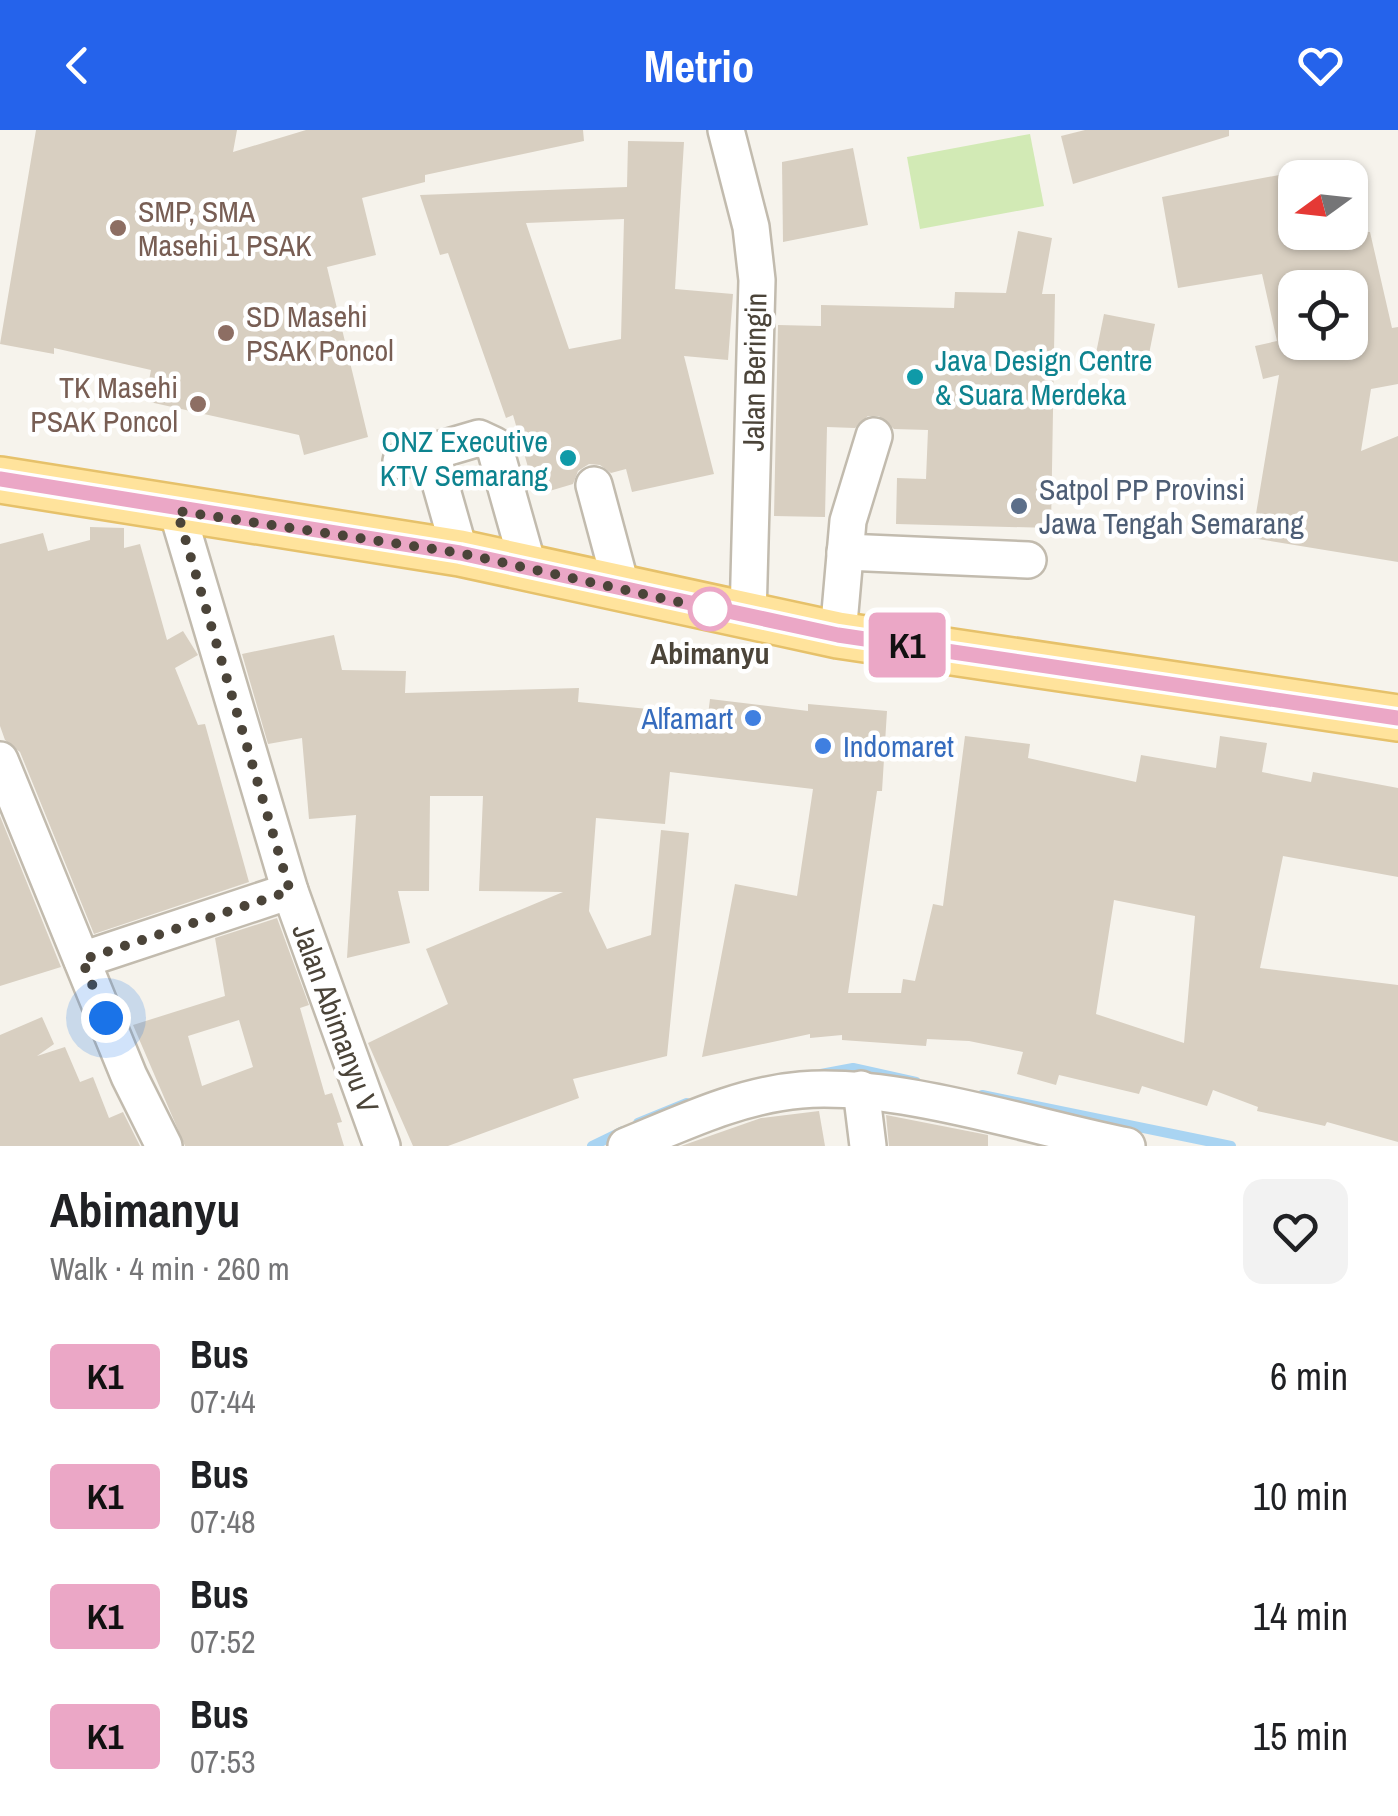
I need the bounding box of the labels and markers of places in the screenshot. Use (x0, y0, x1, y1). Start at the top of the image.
place label: SMP, SMA Masehi 1 PSAK (138, 191, 312, 265)
marker: SMP, SMA Masehi 1 PSAK (107, 217, 129, 239)
place label: SD Masehi PSAK Poncol (246, 296, 394, 370)
marker: SD Masehi PSAK Poncol (215, 322, 237, 344)
place label: Java Design Centre & Suara Merdeka (935, 340, 1152, 414)
marker: Java Design Centre & Suara Merdeka (904, 366, 926, 388)
place label: TK Masehi PSAK Poncol (30, 367, 178, 441)
marker: TK Masehi PSAK Poncol (187, 393, 209, 415)
place label: ONZ Executive KTV Semarang (380, 421, 548, 495)
marker: ONZ Executive KTV Semarang (557, 447, 579, 469)
place label: Satpol PP Provinsi Jawa Tengah Semarang (1039, 469, 1304, 543)
marker: Satpol PP Provinsi Jawa Tengah Semarang (1008, 495, 1030, 517)
marker: Abimanyu (689, 588, 731, 630)
place label: Abimanyu (651, 633, 769, 673)
place label: Alfamart (640, 698, 733, 738)
marker: Alfamart (742, 707, 764, 729)
place label: Indomaret (843, 726, 954, 766)
marker: Indomaret (812, 735, 834, 757)

